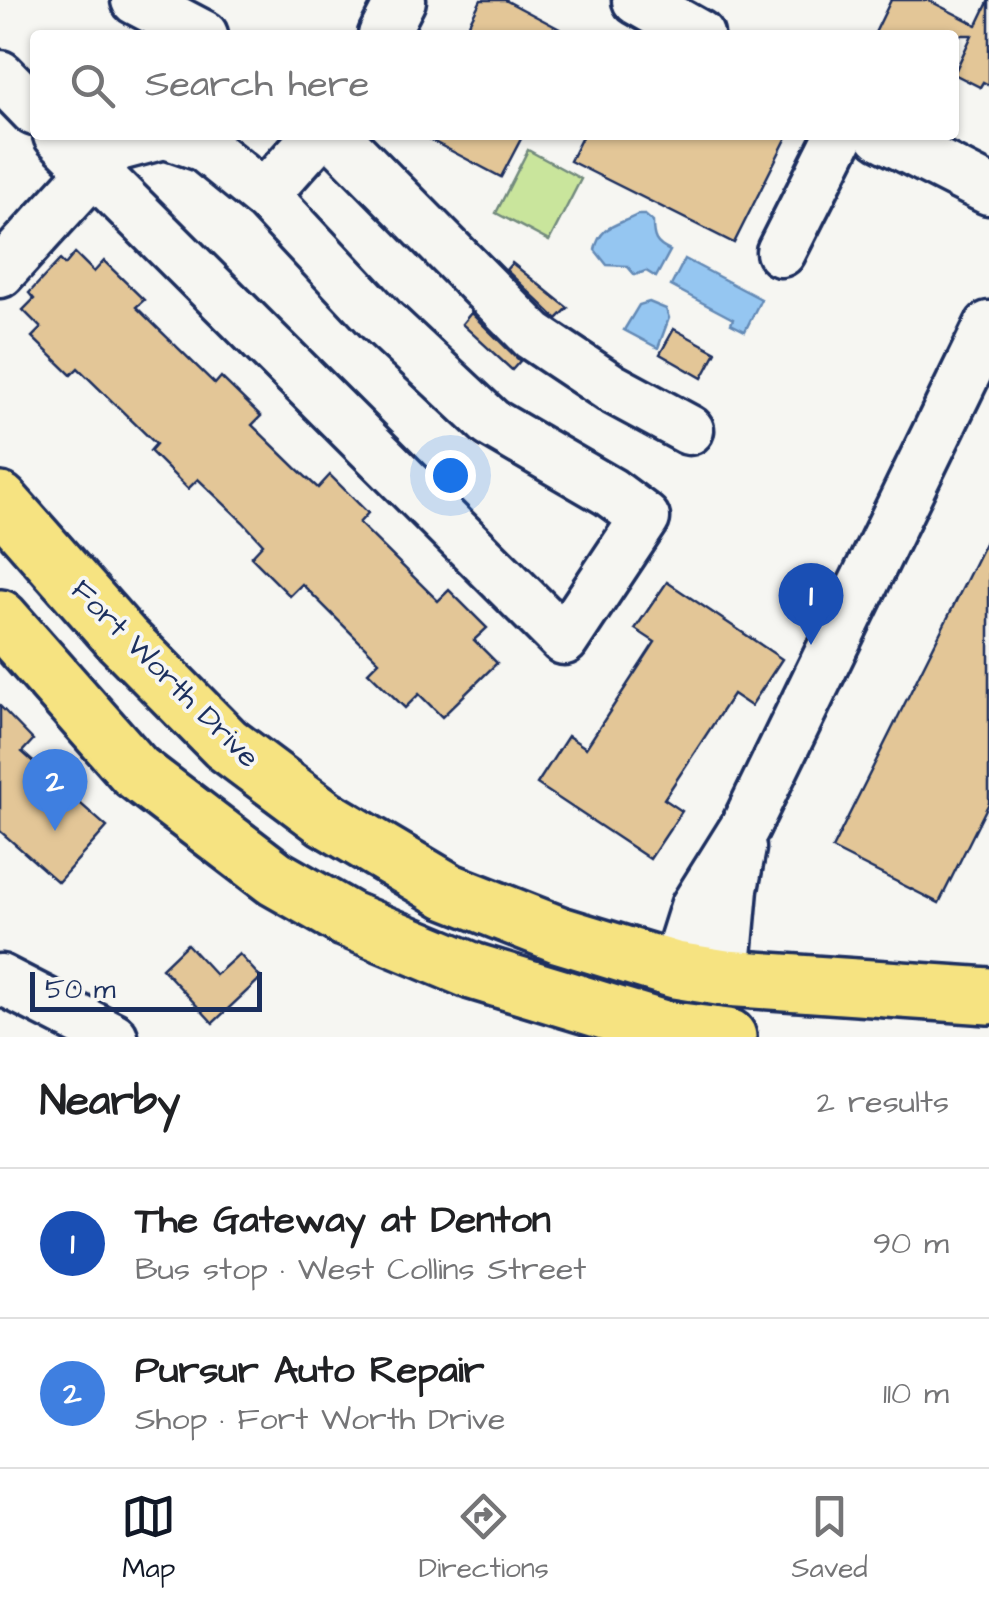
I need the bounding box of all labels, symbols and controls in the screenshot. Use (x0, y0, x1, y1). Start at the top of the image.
search box (30, 30, 959, 140)
icon: search (65, 58, 120, 113)
text: Search here (145, 59, 369, 111)
your location (425, 450, 476, 501)
pin: 1 (778, 562, 844, 645)
street label: Fort Worth Drive (61, 570, 269, 778)
pin: 2 (22, 748, 88, 831)
scale bar (30, 967, 262, 1011)
text: 50 m (45, 970, 116, 1009)
text: Nearby (40, 1073, 180, 1131)
text: 2 results (817, 1080, 949, 1125)
text: The Gateway at Denton (135, 1195, 551, 1247)
text: 1 (70, 1221, 75, 1266)
text: 90 m (873, 1221, 949, 1266)
text: Bus stop · West Collins Street (135, 1247, 586, 1292)
text: Pursur Auto Repair (135, 1345, 485, 1397)
text: 2 (63, 1371, 82, 1416)
text: 110 m (883, 1371, 949, 1416)
text: Shop · Fort Worth Drive (135, 1397, 505, 1442)
tab: Map (121, 1489, 176, 1588)
tab: Directions (419, 1489, 549, 1588)
tab: Saved (791, 1489, 868, 1588)

